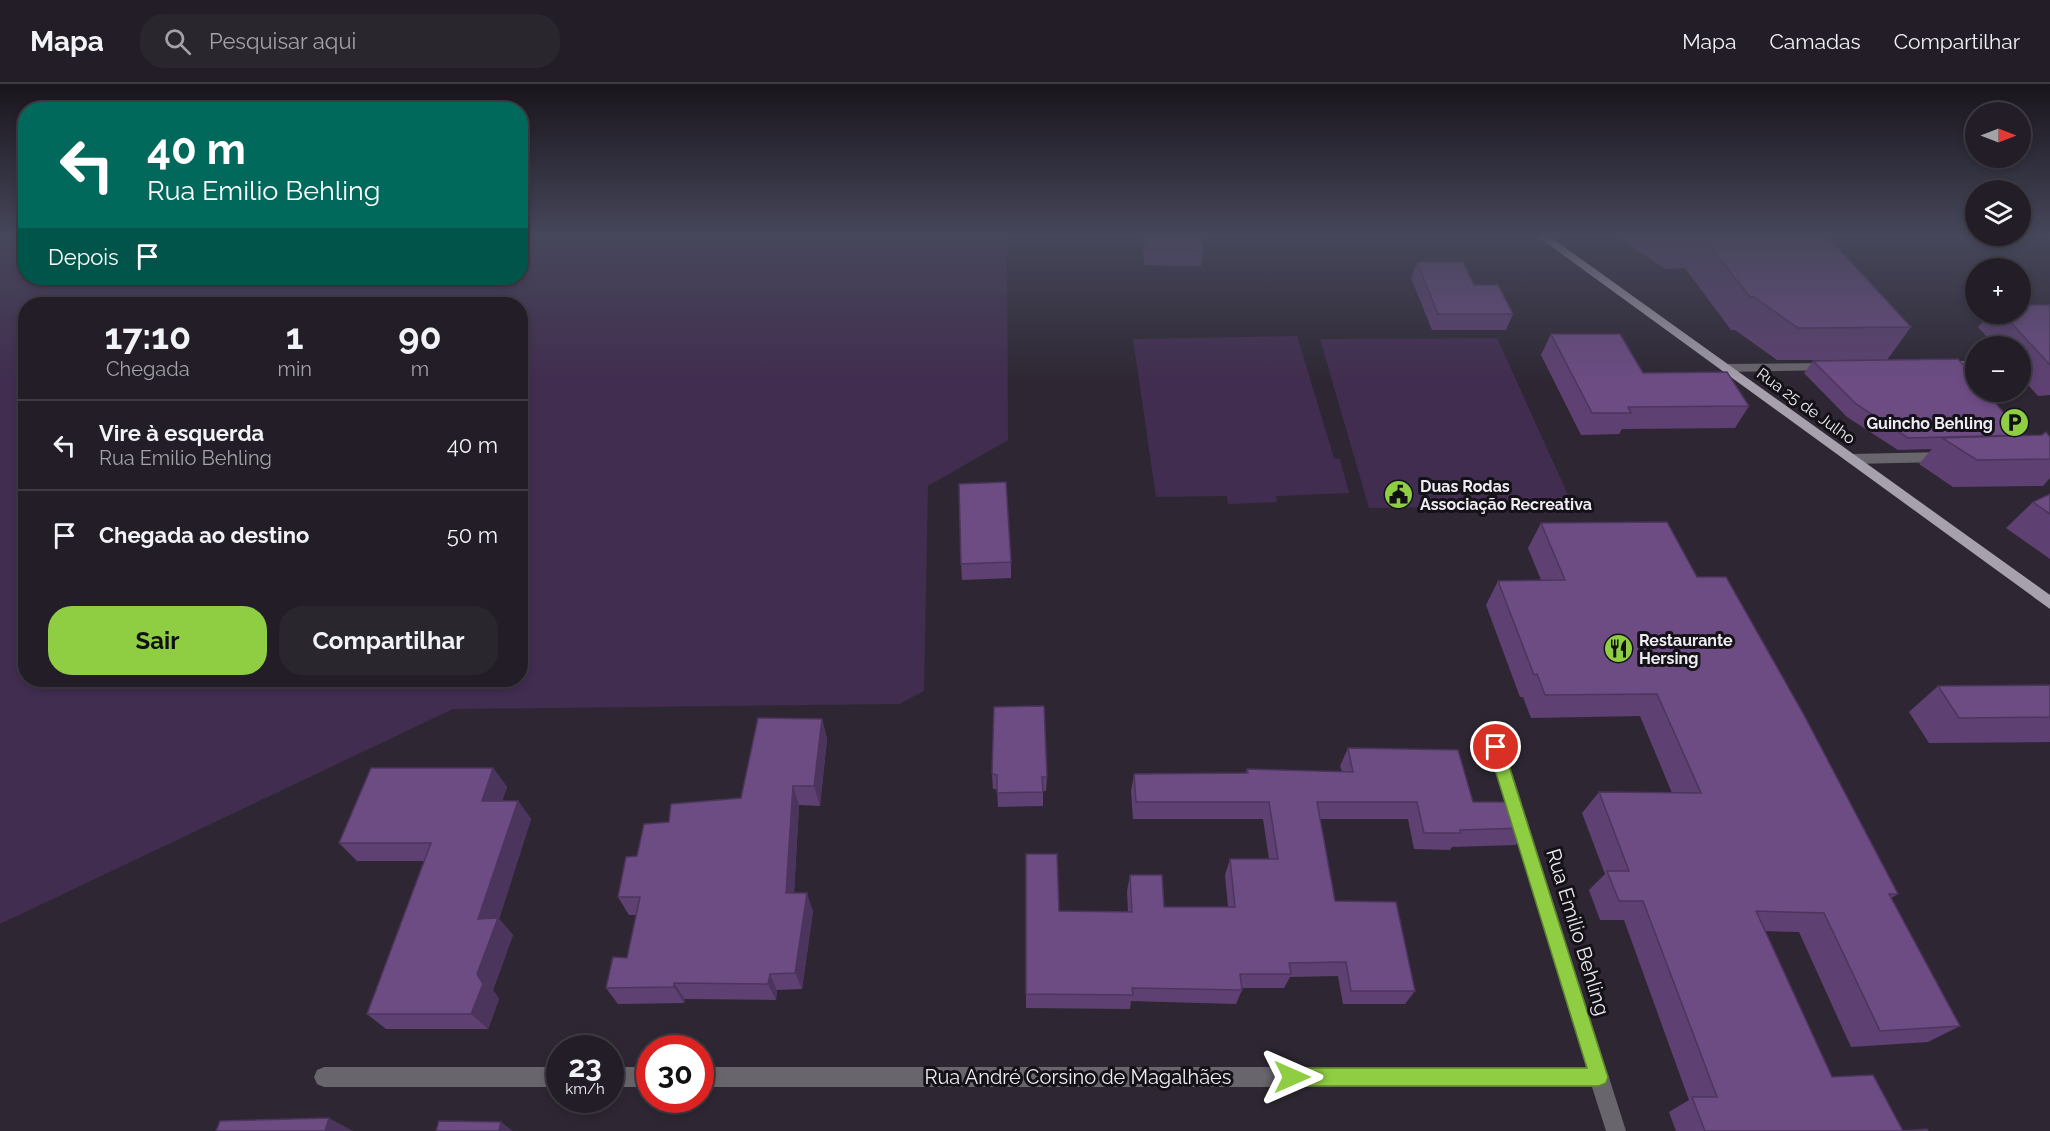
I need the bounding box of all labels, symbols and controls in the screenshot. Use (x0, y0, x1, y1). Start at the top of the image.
search box (140, 14, 560, 68)
text: Mapa (30, 25, 104, 58)
icon: search (161, 25, 194, 58)
text: Pesquisar aqui (209, 28, 356, 54)
text: Mapa (1682, 29, 1736, 54)
text: Camadas (1769, 29, 1861, 54)
text: Compartilhar (1894, 29, 2020, 54)
north arrow (1965, 102, 2031, 168)
map controls (1965, 102, 2031, 402)
text: 40 m (147, 125, 246, 174)
icon: left (48, 126, 126, 204)
text: Rua Emilio Behling (147, 175, 380, 206)
button: layers (1965, 180, 2031, 246)
icon: arrive (131, 240, 164, 273)
text: Depois (48, 244, 119, 270)
button: + (1965, 258, 2031, 324)
text: 17:10 (104, 315, 191, 357)
text: 1 (286, 315, 304, 357)
text: 90 (398, 315, 442, 357)
button: − (1965, 336, 2031, 402)
text: Chegada (106, 357, 190, 381)
text: min (278, 357, 312, 381)
text: m (411, 357, 429, 381)
street label: Rua 25 de Julho (1753, 364, 1859, 448)
parking icon: Guincho Behling (1998, 407, 2030, 439)
place label: Guincho Behling (1866, 414, 1993, 433)
text: Vire à esquerda (99, 420, 264, 446)
icon: left (48, 429, 81, 462)
text: 40 m (447, 432, 498, 458)
text: Rua Emilio Behling (99, 446, 272, 470)
place label: Duas Rodas Associação Recreativa (1420, 477, 1592, 514)
public building icon: Duas Rodas Associação Recreativa (1383, 479, 1415, 511)
icon: arrive (48, 519, 81, 552)
text: Chegada ao destino (99, 522, 309, 548)
text: 50 m (447, 522, 498, 548)
button: Sair (48, 606, 267, 675)
button: Compartilhar (279, 606, 498, 675)
place label: Restaurante Hersing (1639, 631, 1733, 668)
restaurant icon: Restaurante Hersing (1602, 633, 1634, 665)
pin (1470, 721, 1521, 772)
icon: arrive (1479, 730, 1512, 763)
street label: Rua Emilio Behling (1541, 846, 1615, 1018)
speed limit sign: 30 (636, 1035, 714, 1113)
position arrow (1260, 1045, 1324, 1109)
text: 23 (568, 1049, 602, 1084)
street label: Rua André Corsino de Magalhães (925, 1065, 1231, 1089)
text: km/h (565, 1080, 605, 1098)

